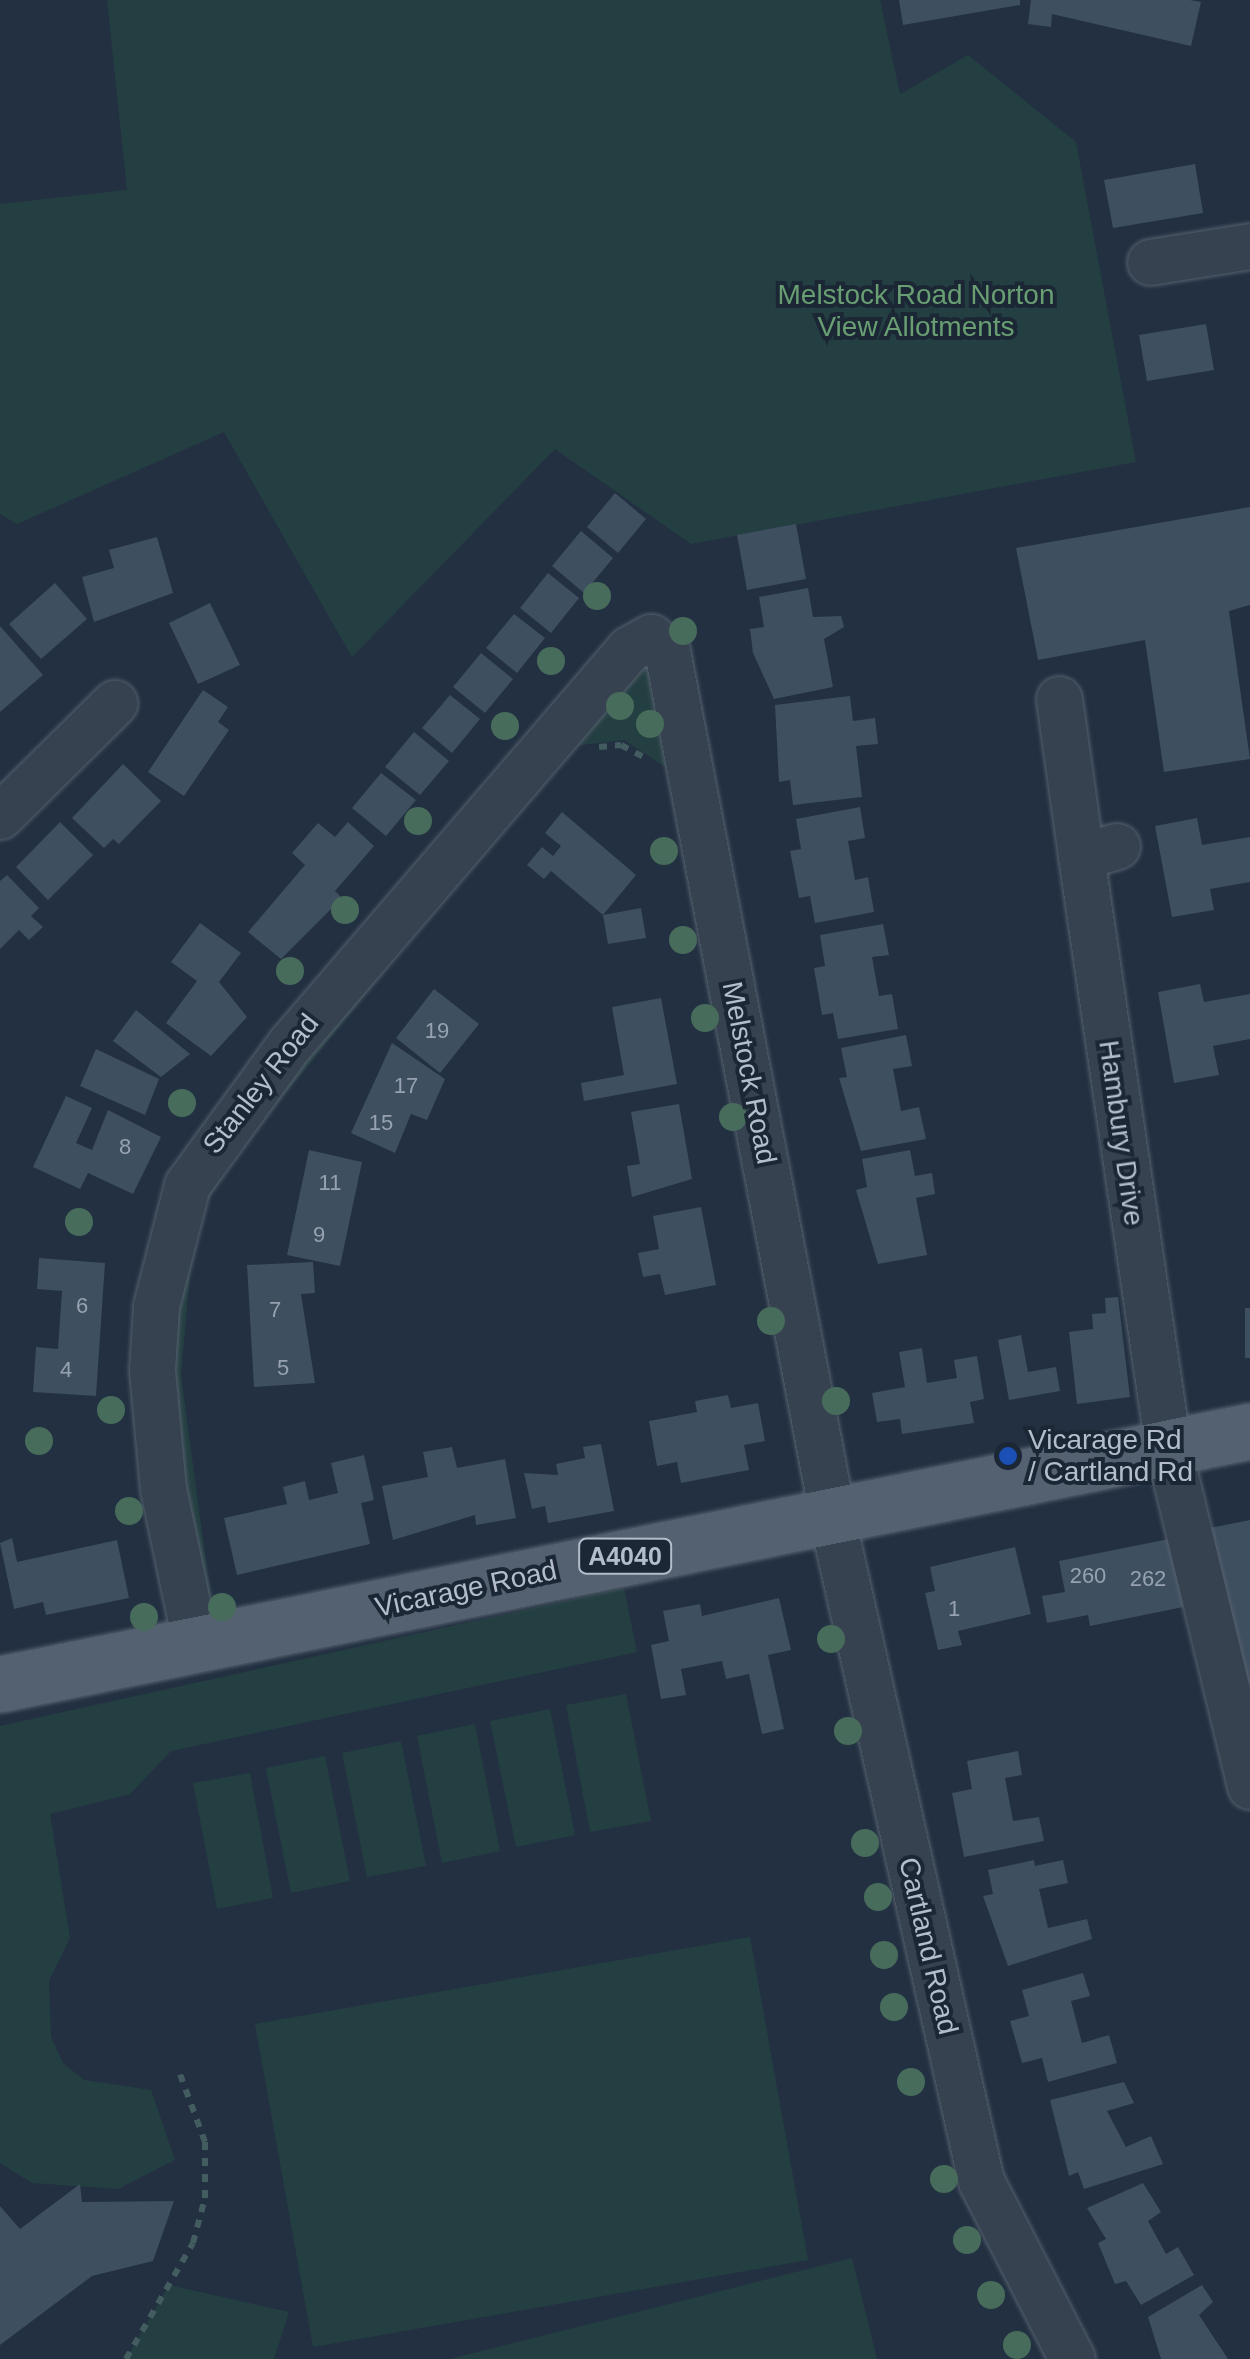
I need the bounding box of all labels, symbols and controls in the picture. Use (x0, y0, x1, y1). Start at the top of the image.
park label: Melstock Road Norton View Allotments (777, 278, 1055, 344)
street label: Melstock Road (715, 979, 783, 1167)
street label: Stanley Road (196, 1007, 326, 1161)
house number: 19 (425, 1018, 449, 1044)
street label: Hambury Drive (1091, 1038, 1151, 1228)
house number: 17 (394, 1073, 418, 1099)
house number: 15 (369, 1110, 393, 1136)
house number: 8 (119, 1134, 131, 1160)
house number: 11 (319, 1170, 341, 1196)
house number: 9 (313, 1222, 325, 1248)
house number: 6 (76, 1293, 88, 1319)
house number: 7 (269, 1297, 281, 1323)
house number: 5 (277, 1355, 289, 1381)
house number: 4 (60, 1357, 72, 1383)
place label: Vicarage Rd / Cartland Rd (1028, 1423, 1193, 1489)
marker: Vicarage Rd / Cartland Rd (997, 1445, 1019, 1467)
road number: A4040 (578, 1536, 672, 1576)
street label: Vicarage Road (372, 1553, 560, 1625)
house number: 260 (1070, 1563, 1106, 1589)
house number: 262 (1130, 1566, 1166, 1592)
house number: 1 (948, 1596, 960, 1622)
street label: Cartland Road (891, 1854, 965, 2038)

